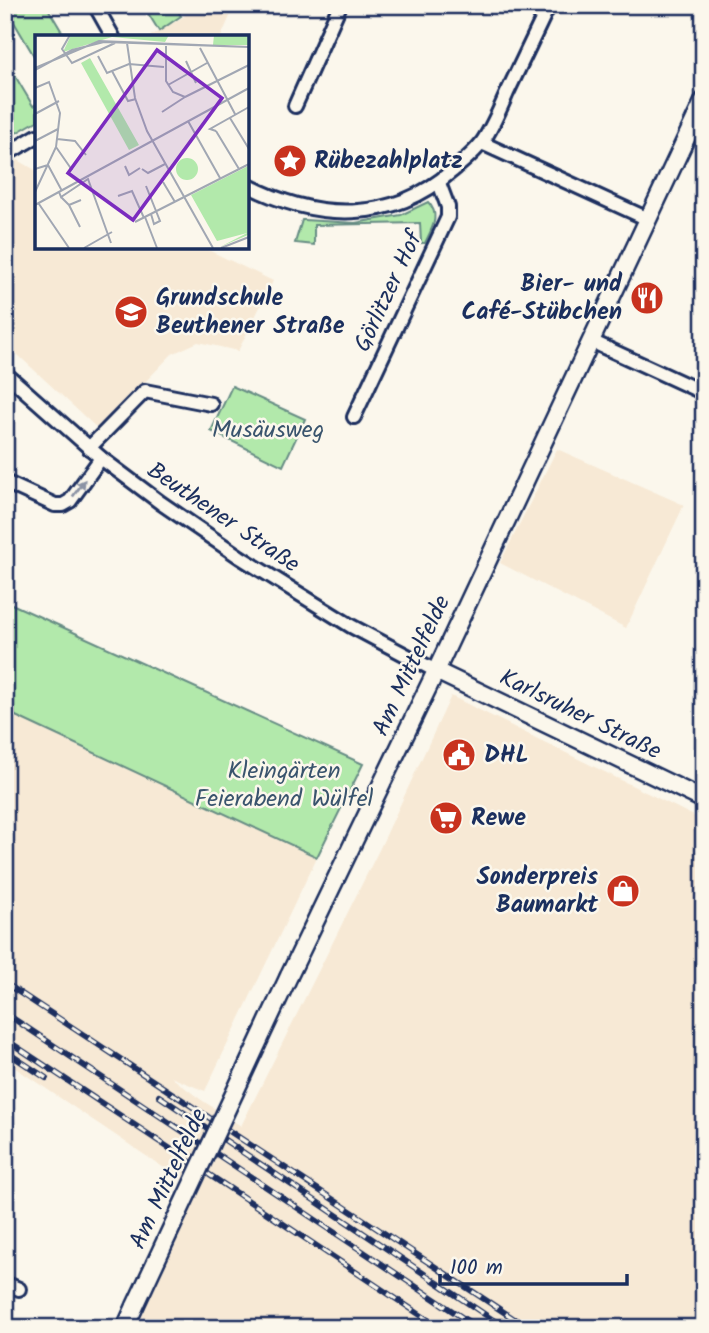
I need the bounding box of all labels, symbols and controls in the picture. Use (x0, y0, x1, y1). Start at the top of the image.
inset map (35, 35, 248, 248)
place icon: Rübezahlplatz (271, 142, 309, 180)
place label: Rübezahlplatz (314, 142, 463, 181)
street label: Görlitzer Hof (344, 223, 435, 359)
place label: Bier- und Café-Stübchen (461, 265, 623, 332)
place label: Grundschule Beuthener Straße (156, 279, 345, 346)
restaurant icon: Bier- und Café-Stübchen (628, 279, 666, 317)
school or university icon: Grundschule Beuthener Straße (112, 293, 150, 331)
park label: Musäusweg (212, 411, 324, 450)
street label: Beuthener Straße (138, 452, 308, 584)
one-way arrow (71, 479, 85, 497)
street label: Am Mittelfelde (362, 589, 462, 743)
street label: Karlsruher Straße (492, 659, 668, 771)
public building icon: DHL (440, 736, 478, 774)
place label: DHL (484, 736, 529, 775)
park label: Kleingärten Feierabend Wülfel (195, 752, 373, 819)
supermarket icon: Rewe (427, 799, 465, 837)
place label: Rewe (471, 799, 526, 838)
place label: Sonderpreis Baumarkt (476, 858, 599, 925)
shop icon: Sonderpreis Baumarkt (604, 872, 642, 910)
street label: Am Mittelfelde (119, 1102, 219, 1256)
scale bar (440, 1242, 627, 1286)
text: 100 m (450, 1252, 503, 1285)

